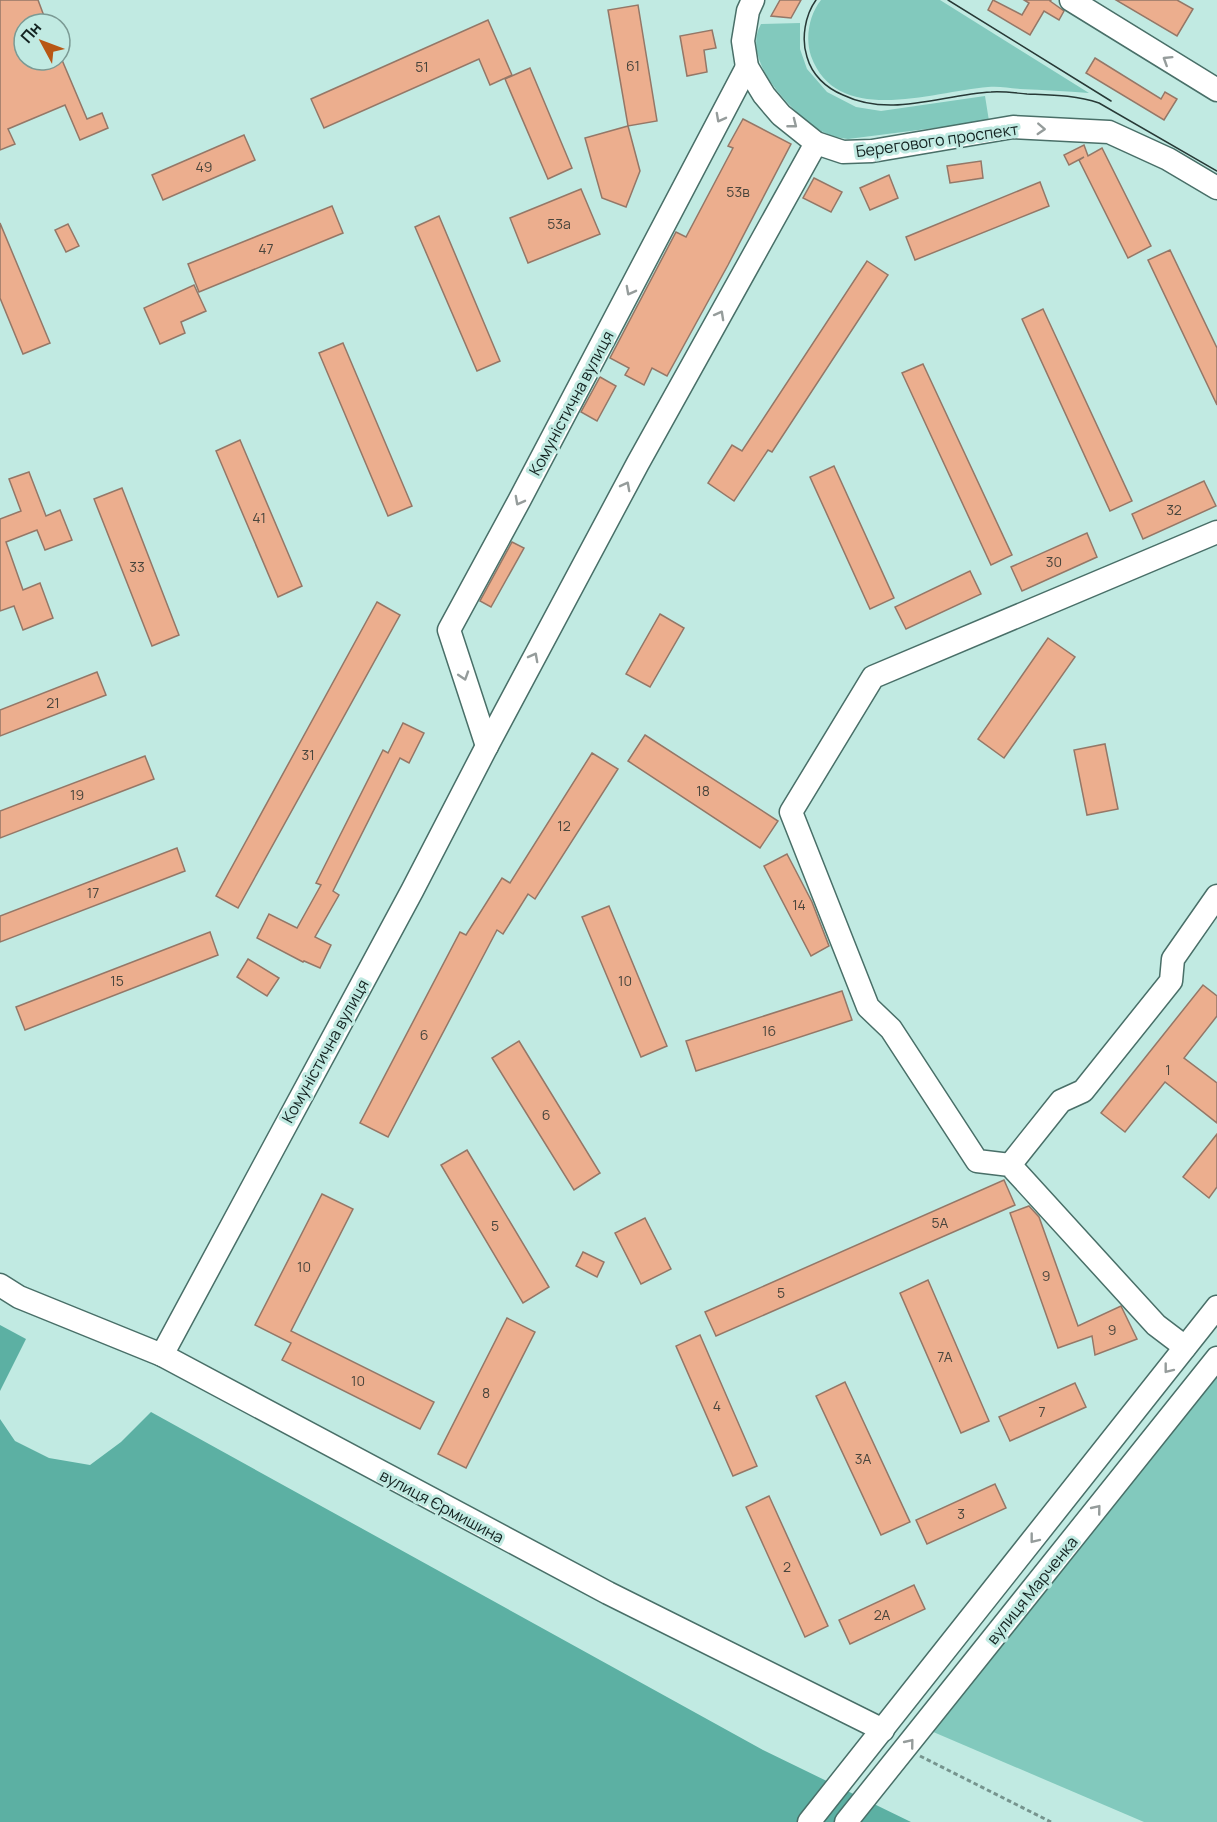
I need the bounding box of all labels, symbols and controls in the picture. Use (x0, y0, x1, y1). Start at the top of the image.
north arrow (12, 12, 72, 72)
text: Пн (15, 17, 46, 48)
one-way arrow (1163, 55, 1173, 67)
house number: 61 (626, 56, 640, 75)
house number: 51 (415, 57, 429, 76)
one-way arrow (716, 112, 727, 123)
one-way arrow (786, 117, 797, 128)
street label: Берегового проспект (854, 118, 1020, 162)
one-way arrow (1036, 122, 1045, 135)
house number: 49 (196, 157, 212, 176)
house number: 53в (726, 182, 750, 201)
house number: 53а (547, 214, 571, 233)
house number: 47 (258, 239, 274, 258)
one-way arrow (626, 285, 637, 295)
one-way arrow (713, 311, 725, 321)
street label: Комуністична вулиця (524, 327, 618, 479)
one-way arrow (619, 481, 630, 492)
one-way arrow (515, 495, 527, 506)
house number: 32 (1166, 500, 1182, 519)
house number: 41 (252, 508, 266, 527)
house number: 30 (1046, 552, 1062, 571)
house number: 33 (129, 557, 145, 576)
one-way arrow (527, 653, 538, 664)
one-way arrow (457, 670, 469, 681)
house number: 21 (46, 693, 60, 712)
house number: 31 (301, 745, 315, 764)
house number: 18 (696, 781, 710, 800)
house number: 19 (70, 785, 84, 804)
house number: 12 (557, 816, 571, 835)
house number: 17 (87, 883, 99, 902)
house number: 14 (792, 895, 806, 914)
house number: 15 (110, 971, 124, 990)
house number: 10 (618, 971, 632, 990)
street label: Комуністична вулиця (276, 975, 374, 1127)
house number: 16 (762, 1021, 776, 1040)
house number: 6 (420, 1025, 428, 1044)
house number: 1 (1165, 1060, 1171, 1079)
house number: 6 (542, 1105, 550, 1124)
house number: 5А (932, 1213, 949, 1232)
house number: 5 (491, 1216, 499, 1235)
house number: 10 (297, 1257, 311, 1276)
house number: 9 (1042, 1266, 1050, 1285)
house number: 5 (777, 1283, 785, 1302)
house number: 9 (1108, 1320, 1116, 1339)
house number: 7А (937, 1347, 953, 1366)
one-way arrow (1164, 1362, 1175, 1373)
house number: 10 (351, 1371, 365, 1390)
house number: 8 (482, 1383, 490, 1402)
house number: 4 (713, 1396, 721, 1415)
house number: 7 (1038, 1402, 1046, 1421)
house number: 3А (855, 1449, 871, 1468)
street label: вулиця Єрмишина (376, 1464, 508, 1548)
house number: 3 (957, 1504, 965, 1523)
one-way arrow (1089, 1504, 1100, 1515)
street label: вулиця Марченка (982, 1531, 1082, 1649)
one-way arrow (1030, 1532, 1041, 1543)
house number: 2 (783, 1557, 791, 1576)
house number: 2А (874, 1605, 890, 1624)
one-way arrow (902, 1739, 913, 1750)

